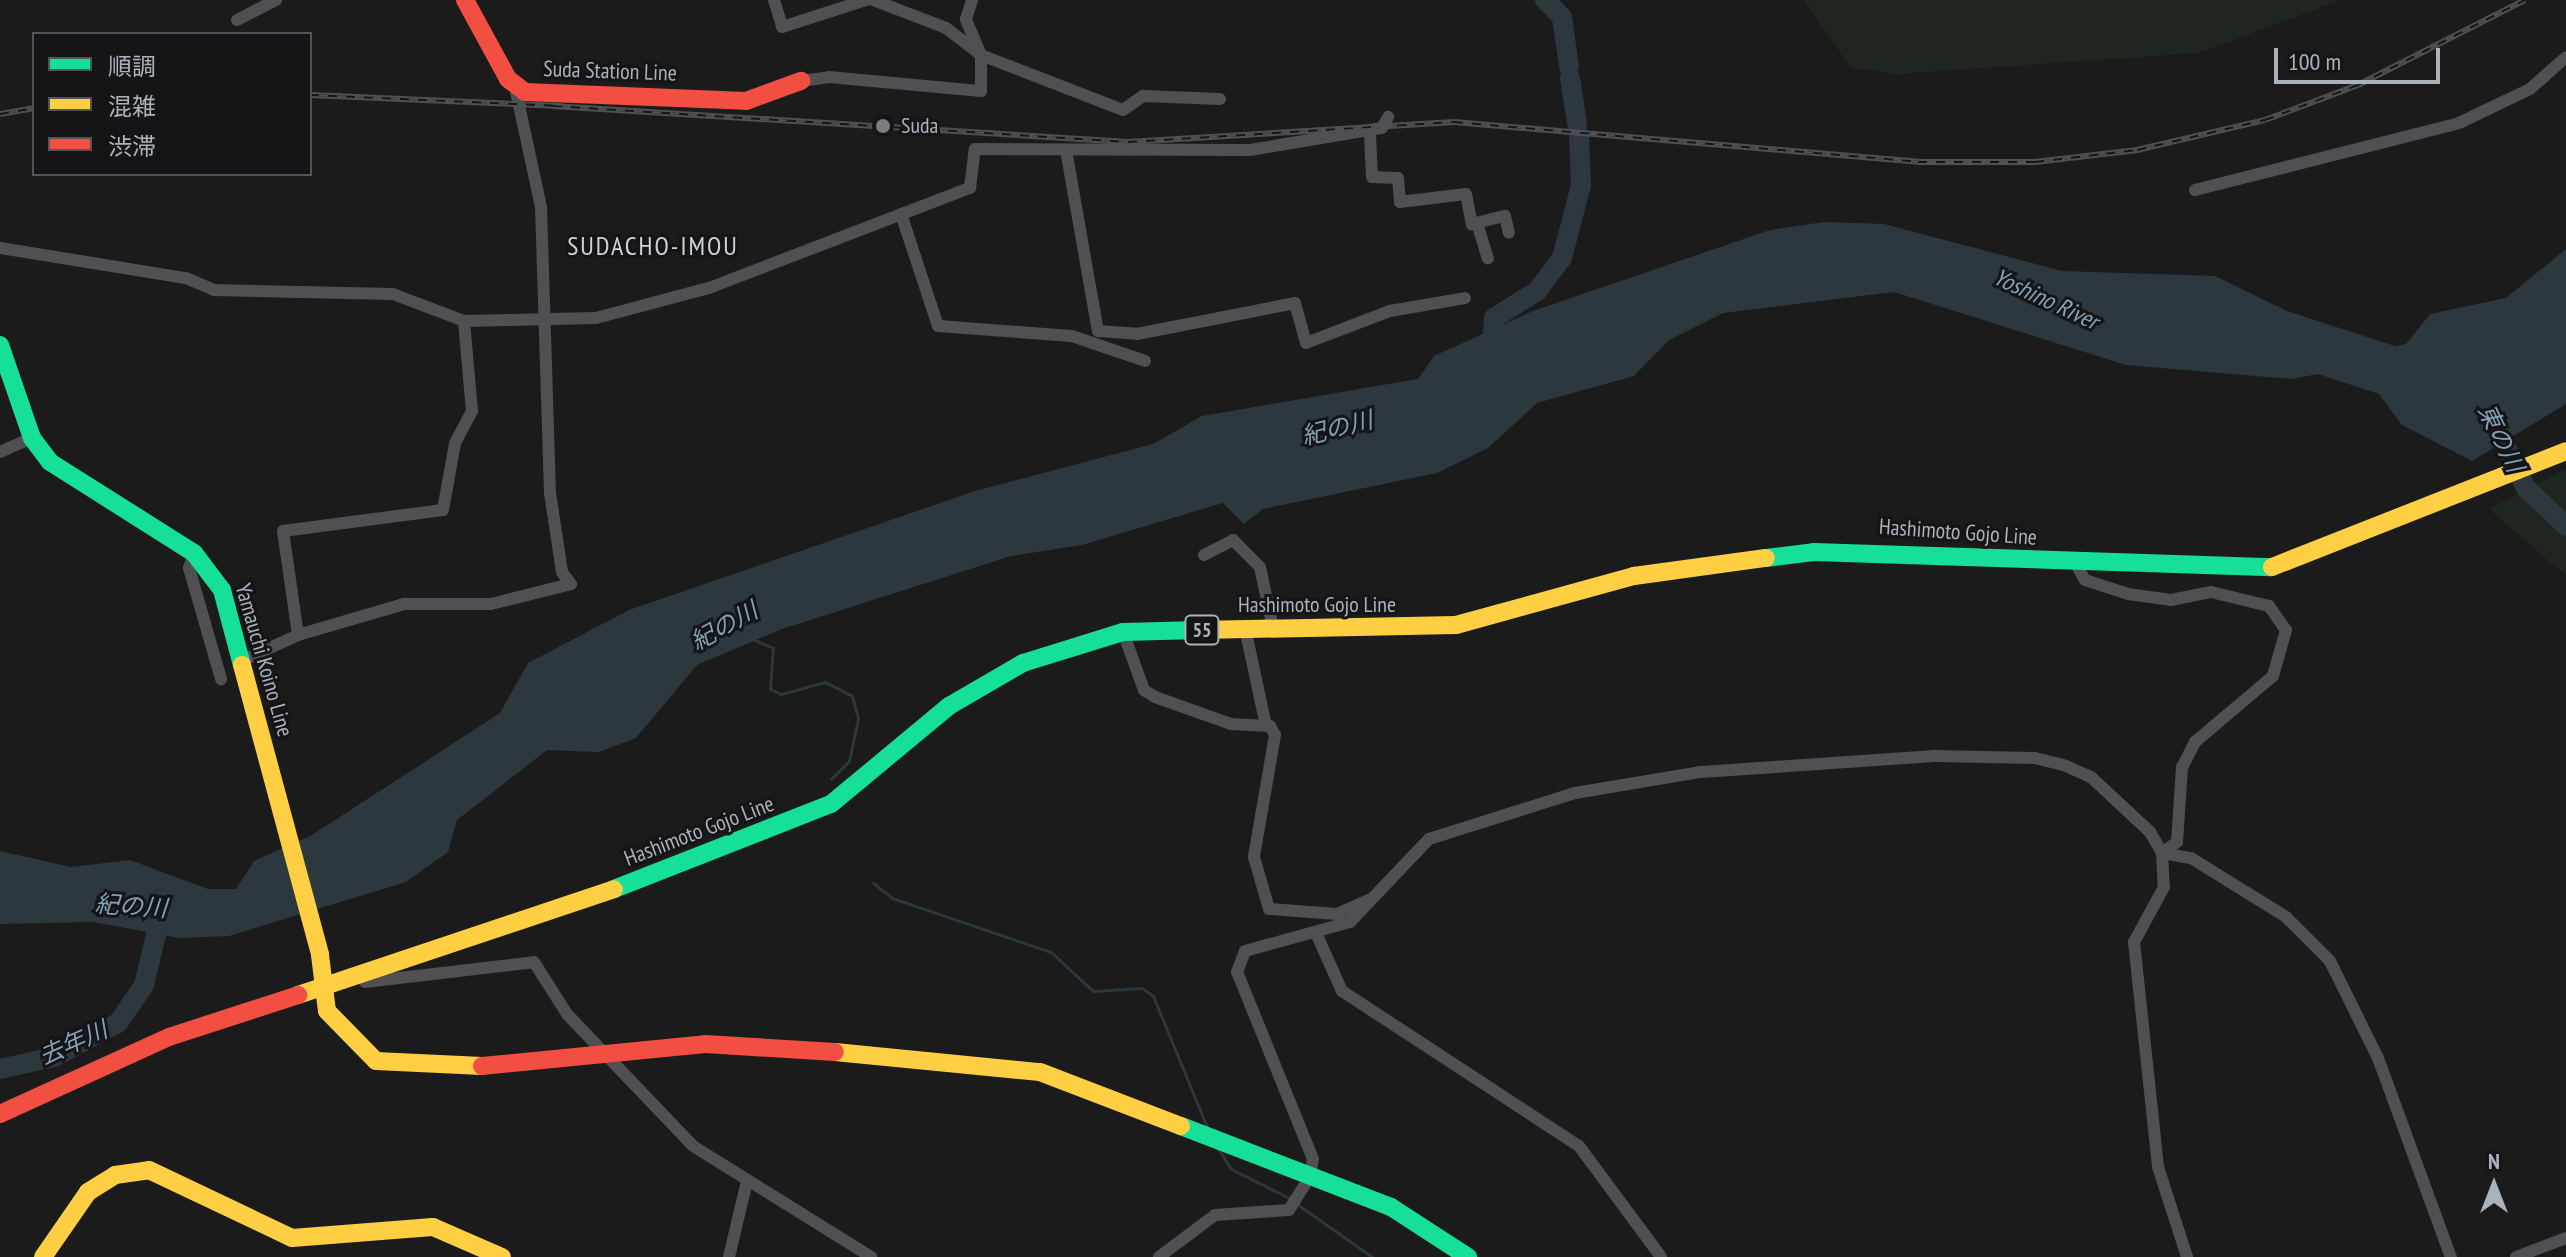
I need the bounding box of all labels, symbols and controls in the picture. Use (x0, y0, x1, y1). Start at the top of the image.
legend (32, 32, 312, 176)
scale bar (2278, 32, 2444, 82)
text: 100 m (2288, 46, 2341, 77)
text: 順調 (108, 51, 156, 82)
street label: Suda Station Line (543, 55, 677, 87)
text: 混雑 (108, 91, 156, 122)
place label: Suda (901, 113, 938, 139)
marker: Suda (872, 115, 894, 137)
text: 渋滞 (108, 131, 156, 162)
district label: SUDACHO-IMOU (567, 230, 739, 262)
water label: Yoshino River (1989, 262, 2103, 336)
water label: 東の川 (2472, 399, 2530, 477)
water label: 紀の川 (1299, 405, 1375, 451)
street label: Hashimoto Gojo Line (1878, 513, 2038, 551)
street label: Yamauchi Koino Line (230, 580, 298, 740)
street label: Hashimoto Gojo Line (1238, 592, 1396, 618)
water label: 紀の川 (686, 596, 762, 656)
road number: 55 (1184, 614, 1220, 646)
street label: Hashimoto Gojo Line (620, 790, 778, 872)
water label: 紀の川 (94, 889, 168, 923)
water label: 去年川 (34, 1015, 112, 1071)
north arrow (2454, 1145, 2534, 1225)
text: N (2488, 1147, 2500, 1175)

